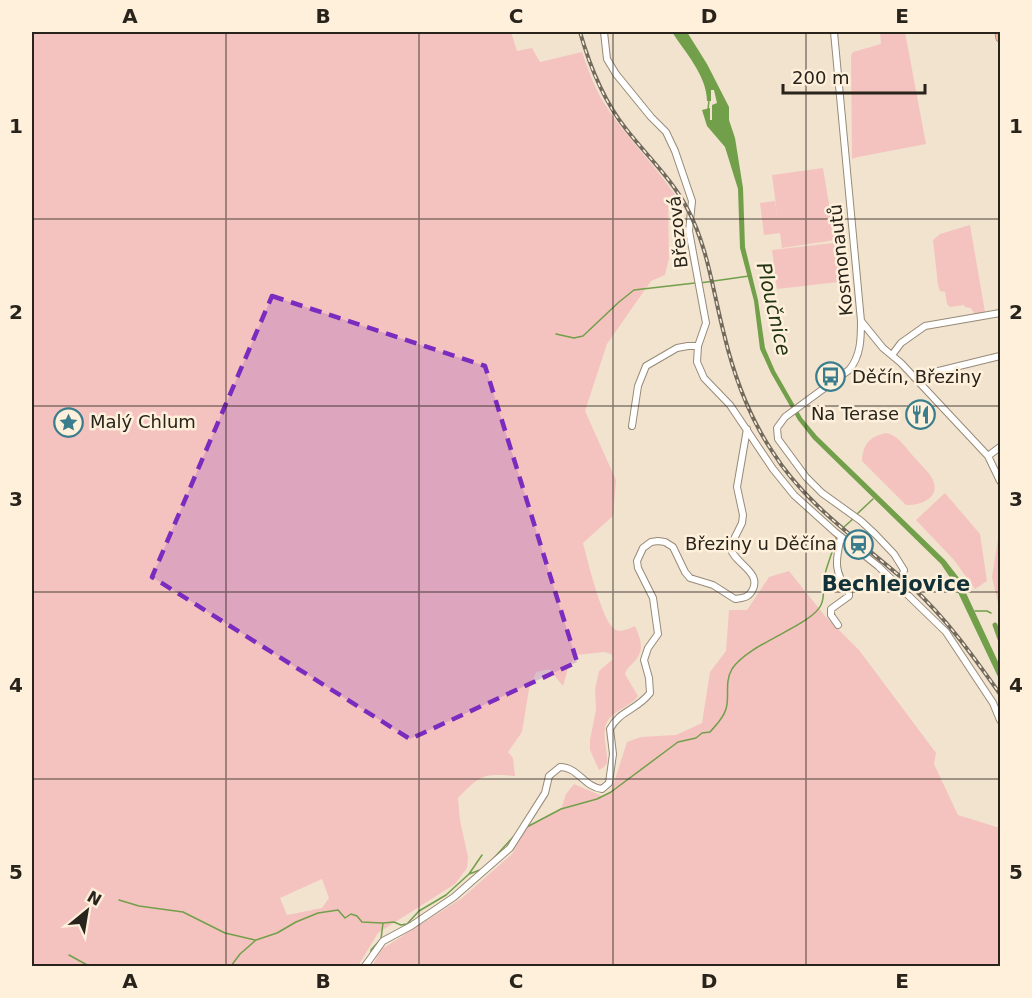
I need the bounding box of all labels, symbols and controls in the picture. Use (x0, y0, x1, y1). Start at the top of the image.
text: A (122, 4, 138, 28)
text: B (315, 4, 331, 28)
text: C (509, 4, 523, 28)
text: D (701, 4, 717, 28)
text: E (895, 4, 909, 28)
scale bar (783, 57, 926, 95)
text: 200 m (792, 67, 850, 88)
text: 1 (9, 114, 23, 138)
text: 1 (1009, 114, 1023, 138)
street label: Březová (663, 195, 692, 269)
street label: Kosmonautů (824, 203, 857, 317)
water label: Ploučnice (752, 260, 796, 358)
text: 2 (9, 300, 23, 324)
text: 2 (1009, 300, 1023, 324)
bus stop icon: Děčín, Březiny (815, 361, 847, 393)
place label: Děčín, Březiny (852, 366, 982, 387)
restaurant icon: Na Terase (904, 398, 936, 430)
place label: Na Terase (811, 403, 899, 424)
place icon: Malý Chlum (53, 406, 85, 438)
place label: Malý Chlum (90, 411, 196, 432)
text: 3 (9, 487, 23, 511)
text: 3 (1009, 487, 1023, 511)
station icon: Březiny u Děčína (842, 528, 874, 560)
place label: Březiny u Děčína (685, 533, 837, 554)
district label: Bechlejovice (822, 572, 970, 596)
text: 4 (9, 673, 23, 697)
text: 4 (1009, 673, 1023, 697)
text: 5 (9, 860, 23, 884)
text: 5 (1009, 860, 1023, 884)
north arrow (57, 881, 117, 941)
text: N (84, 887, 105, 910)
text: A (122, 969, 138, 993)
text: B (315, 969, 331, 993)
text: C (509, 969, 523, 993)
text: D (701, 969, 717, 993)
text: E (895, 969, 909, 993)

